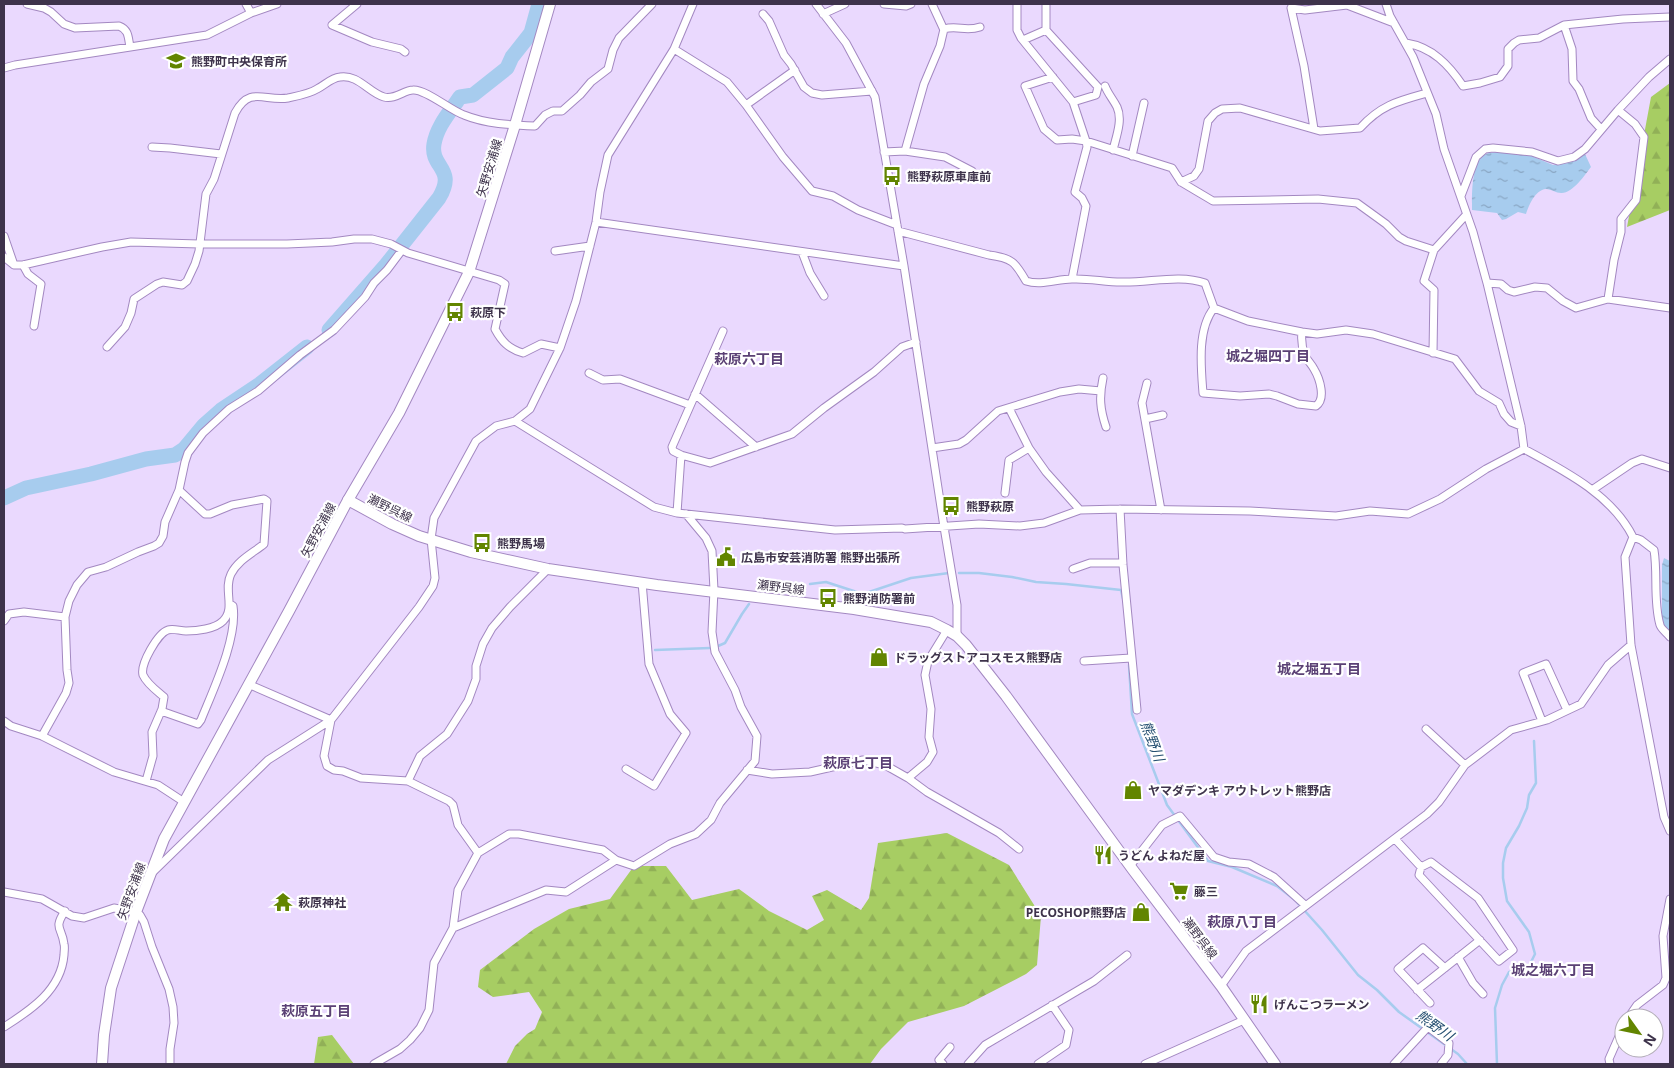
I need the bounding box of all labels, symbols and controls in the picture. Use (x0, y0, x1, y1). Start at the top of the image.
school or university icon: 熊野町中央保育所 (165, 50, 187, 72)
place label: 熊野町中央保育所 (191, 53, 287, 70)
street label: 矢野安浦線 (472, 137, 506, 199)
bus stop icon: 熊野萩原車庫前 (881, 165, 903, 187)
place label: 熊野萩原車庫前 (907, 168, 991, 185)
bus stop icon: 萩原下 (444, 301, 466, 323)
place label: 萩原下 (470, 304, 506, 321)
district label: 城之堀四丁目 (1226, 346, 1310, 365)
district label: 萩原六丁目 (714, 349, 784, 368)
street label: 瀬野呉線 (365, 490, 415, 526)
bus stop icon: 熊野萩原 (940, 495, 962, 517)
place label: 熊野萩原 (966, 498, 1014, 515)
street label: 矢野安浦線 (296, 500, 340, 560)
bus stop icon: 熊野馬場 (471, 532, 493, 554)
place label: 熊野馬場 (497, 535, 545, 552)
public building icon: 広島市安芸消防署 熊野出張所 (715, 546, 737, 568)
place label: 広島市安芸消防署 熊野出張所 (741, 549, 900, 566)
street label: 瀬野呉線 (756, 576, 806, 598)
bus stop icon: 熊野消防署前 (817, 587, 839, 609)
place label: 熊野消防署前 (843, 590, 915, 607)
shop icon: ドラッグストアコスモス熊野店 (868, 646, 890, 668)
place label: ドラッグストアコスモス熊野店 (894, 649, 1062, 666)
district label: 城之堀五丁目 (1277, 659, 1361, 678)
water label: 熊野川 (1137, 718, 1170, 766)
district label: 萩原七丁目 (823, 753, 893, 772)
shop icon: ヤマダデンキ アウトレット熊野店 (1122, 779, 1144, 801)
place label: ヤマダデンキ アウトレット熊野店 (1148, 782, 1331, 799)
restaurant icon: うどん よねだ屋 (1092, 844, 1114, 866)
place label: うどん よねだ屋 (1118, 847, 1205, 864)
street label: 矢野安浦線 (113, 860, 149, 922)
supermarket icon: 藤三 (1168, 880, 1190, 902)
place label: 藤三 (1194, 883, 1218, 900)
temple icon: 萩原神社 (272, 891, 294, 913)
place label: 萩原神社 (298, 894, 346, 911)
shop icon: PECOSHOP熊野店 (1130, 901, 1152, 923)
place label: PECOSHOP熊野店 (1026, 904, 1126, 921)
district label: 萩原八丁目 (1207, 912, 1277, 931)
street label: 瀬野呉線 (1179, 914, 1221, 962)
district label: 城之堀六丁目 (1511, 960, 1595, 979)
restaurant icon: げんこつラーメン (1248, 993, 1270, 1015)
place label: げんこつラーメン (1274, 996, 1370, 1013)
district label: 萩原五丁目 (281, 1001, 351, 1020)
water label: 熊野川 (1412, 1005, 1459, 1046)
north arrow (1614, 1008, 1664, 1058)
text: N (1639, 1030, 1661, 1050)

